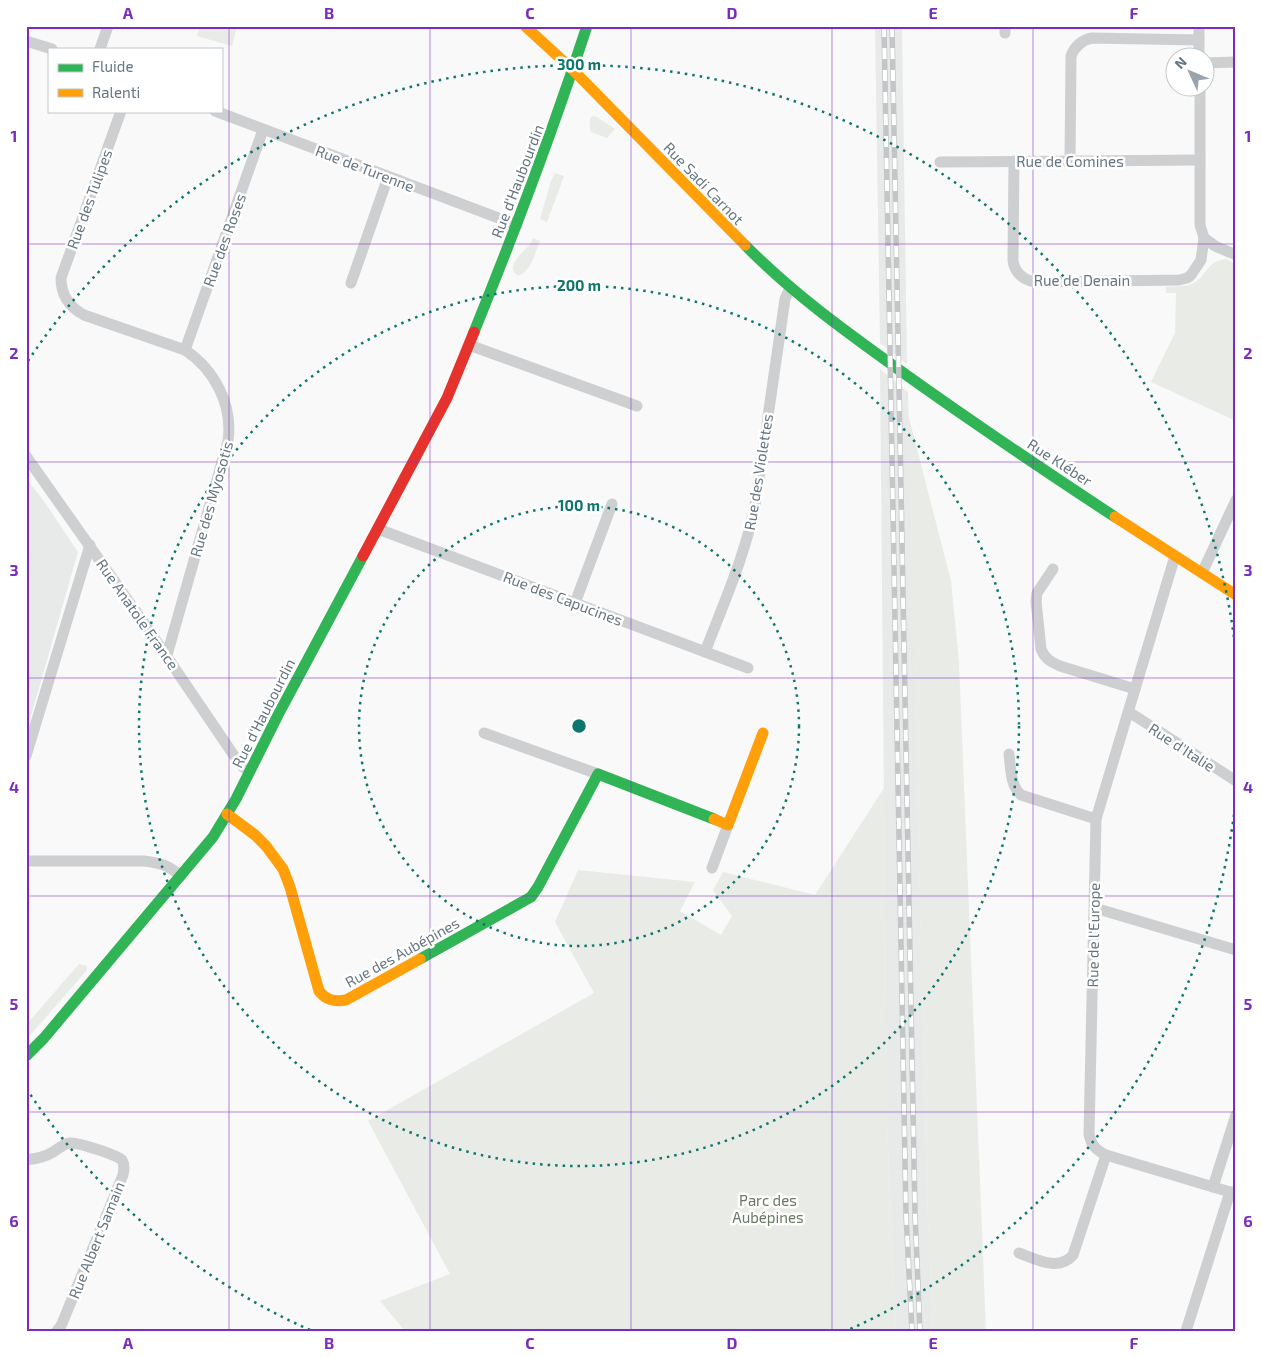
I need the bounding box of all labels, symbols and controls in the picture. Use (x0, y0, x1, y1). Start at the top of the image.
text: A (123, 3, 134, 22)
text: B (324, 3, 334, 22)
text: C (525, 3, 535, 22)
text: D (727, 3, 738, 22)
text: E (928, 3, 938, 22)
text: F (1130, 3, 1139, 22)
legend (48, 48, 222, 112)
north arrow (1164, 48, 1214, 98)
text: N (1171, 53, 1190, 72)
text: 300 m (557, 55, 601, 73)
text: Fluide (92, 57, 133, 75)
text: Ralenti (92, 83, 140, 101)
street label: Rue d'Haubourdin (487, 122, 547, 240)
text: 1 (11, 126, 17, 145)
text: 1 (1245, 126, 1251, 145)
street label: Rue Sadi Carnot (660, 138, 748, 228)
street label: Rue de Turenne (313, 141, 417, 195)
street label: Rue des Tulipes (63, 147, 115, 251)
street label: Rue de Comines (1016, 152, 1124, 170)
street label: Rue des Roses (199, 191, 249, 289)
street label: Rue de Denain (1034, 271, 1130, 289)
text: 200 m (557, 276, 601, 294)
text: 2 (9, 343, 19, 362)
text: 2 (1243, 343, 1253, 362)
street label: Rue des Violettes (740, 413, 776, 531)
street label: Rue Kléber (1024, 435, 1096, 489)
street label: Rue des Myosotis (186, 439, 236, 559)
text: 100 m (558, 496, 600, 514)
street label: Rue Anatole France (93, 555, 183, 673)
text: 3 (9, 560, 19, 579)
text: 3 (1243, 560, 1253, 579)
street label: Rue des Capucines (501, 567, 625, 629)
street label: Rue d'Haubourdin (228, 655, 298, 771)
centre of rings (570, 717, 588, 735)
street label: Rue d'Italie (1146, 719, 1218, 775)
text: 4 (9, 777, 19, 796)
text: 4 (1243, 777, 1253, 796)
street label: Rue de l'Europe (1083, 883, 1103, 987)
street label: Rue des Aubépines (342, 913, 462, 991)
text: 5 (10, 994, 19, 1013)
text: 5 (1244, 994, 1253, 1013)
street label: Rue Albert Samain (64, 1179, 128, 1301)
park label: Parc des Aubépines (732, 1191, 804, 1226)
text: 6 (9, 1211, 19, 1230)
text: 6 (1243, 1211, 1253, 1230)
text: A (123, 1333, 134, 1352)
text: B (324, 1333, 334, 1352)
text: C (525, 1333, 535, 1352)
text: D (727, 1333, 738, 1352)
text: E (928, 1333, 938, 1352)
text: F (1130, 1333, 1139, 1352)

